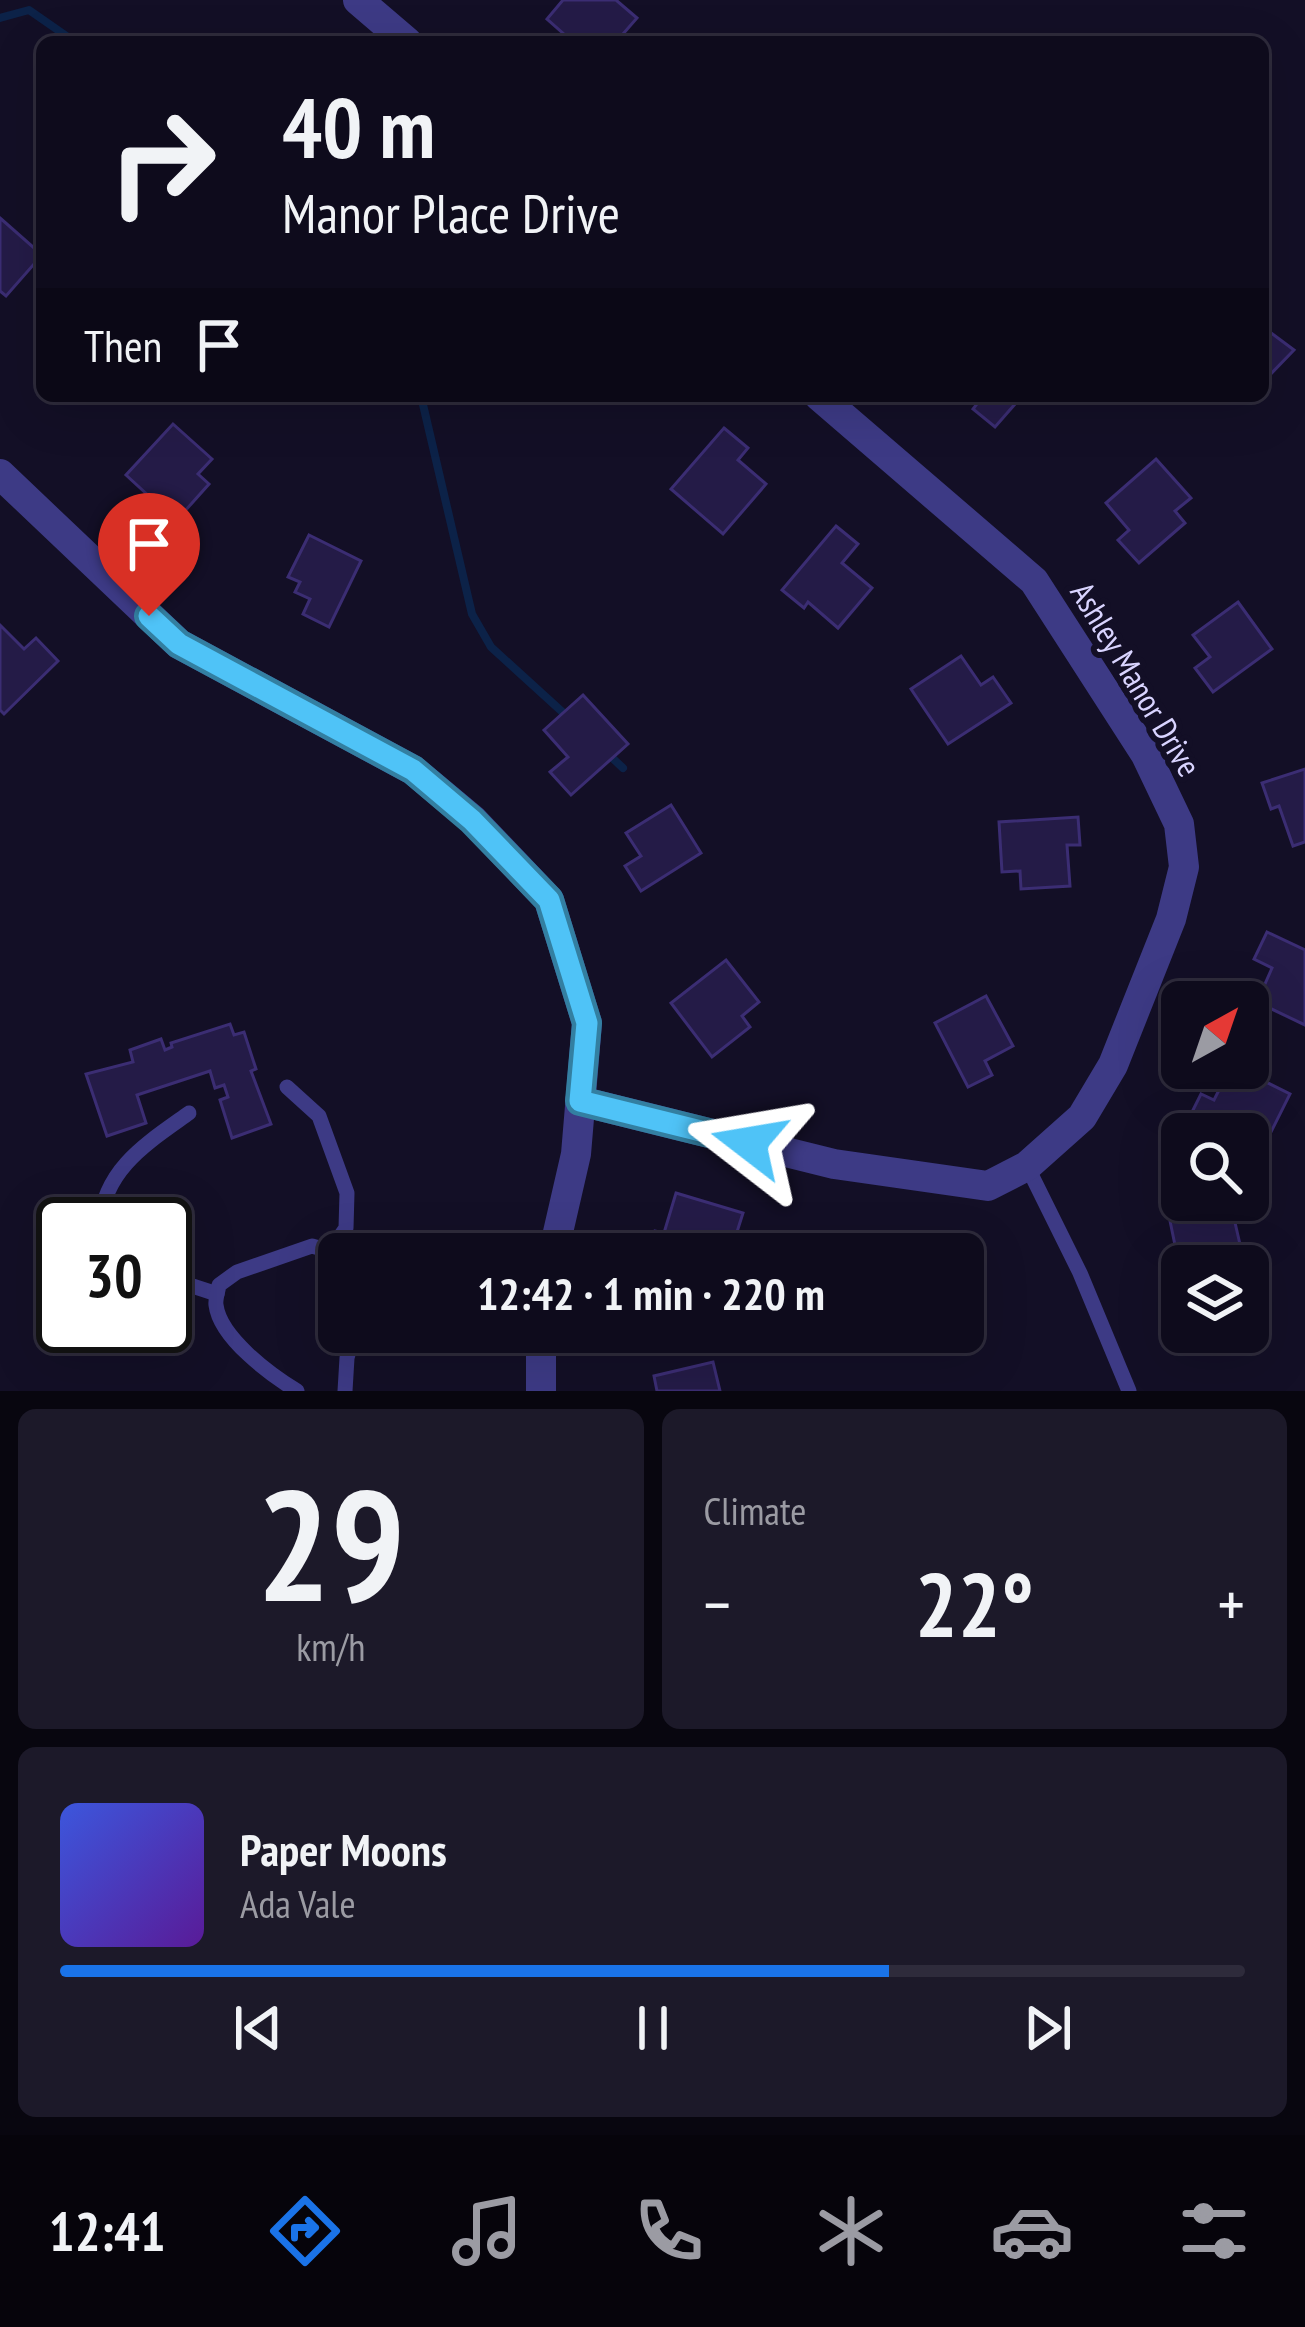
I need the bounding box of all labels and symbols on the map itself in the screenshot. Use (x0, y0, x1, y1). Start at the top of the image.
pin (98, 493, 200, 616)
street label: Ashley Manor Drive (1061, 574, 1211, 784)
north arrow (1161, 981, 1269, 1089)
position arrow (686, 1080, 812, 1206)
speed limit sign: 30 (36, 1197, 192, 1353)

